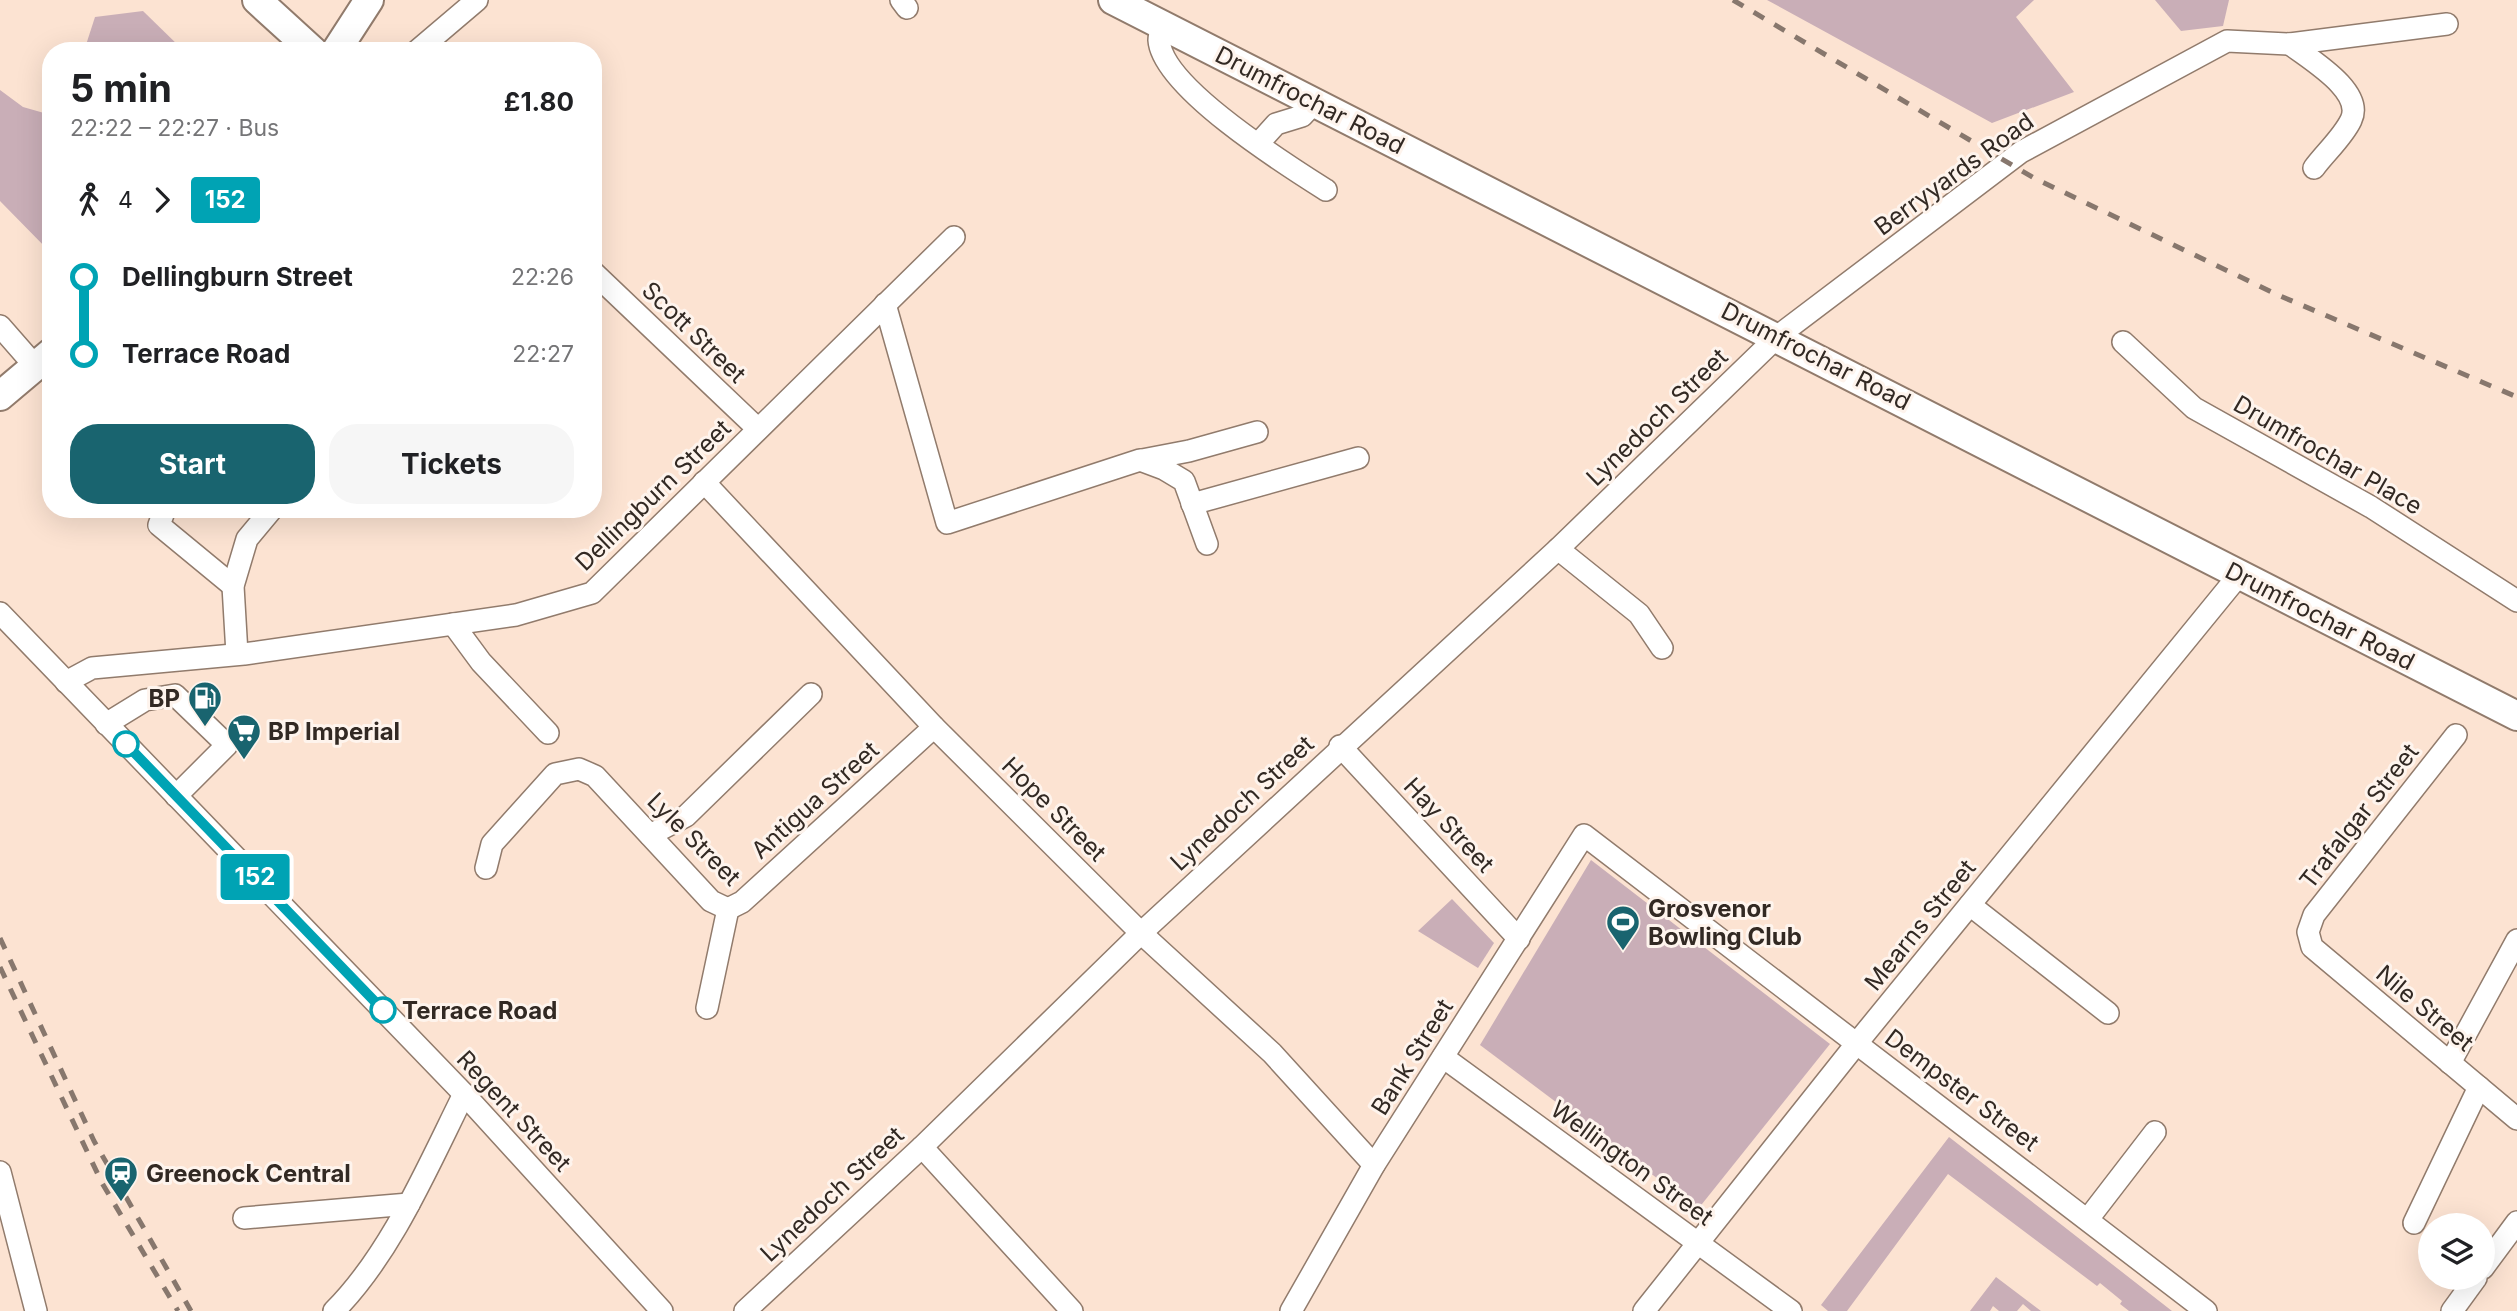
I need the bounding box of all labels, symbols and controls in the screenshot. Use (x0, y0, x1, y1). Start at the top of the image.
street label: Drumfrochar Road (1211, 40, 1409, 160)
text: 5 min (70, 65, 172, 111)
text: £1.80 (504, 86, 574, 117)
street label: Berryyards Road (1869, 107, 2039, 241)
text: 22:22 – 22:27 · Bus (70, 114, 279, 142)
icon: walk (70, 181, 108, 219)
icon: forward (143, 181, 181, 219)
text: 152 (205, 185, 246, 214)
text: 4 (118, 186, 133, 214)
text: Dellingburn Street (122, 261, 353, 292)
text: 22:26 (511, 263, 574, 291)
street label: Scott Street (636, 275, 752, 389)
street label: Drumfrochar Road (1717, 296, 1915, 416)
text: Terrace Road (122, 338, 290, 369)
text: 22:27 (512, 340, 574, 368)
street label: Lynedoch Street (1580, 342, 1734, 492)
street label: Drumfrochar Place (2229, 389, 2427, 521)
street label: Dellingburn Street (569, 413, 737, 576)
button: Start (70, 424, 315, 504)
button: Tickets (329, 424, 574, 504)
street label: Drumfrochar Road (2221, 556, 2419, 676)
fuel station icon: BP (186, 679, 224, 728)
place label: BP (149, 684, 180, 713)
supermarket icon: BP Imperial (225, 712, 263, 761)
place label: BP Imperial (268, 717, 400, 746)
street label: Lynedoch Street (1164, 729, 1320, 877)
unlabelled marker (113, 731, 139, 757)
street label: Antigua Street (745, 735, 885, 865)
street label: Trafalgar Street (2293, 738, 2425, 894)
street label: Hope Street (996, 751, 1112, 867)
street label: Hay Street (1398, 772, 1500, 878)
street label: Lyle Street (641, 786, 747, 892)
line badge: 152 (215, 854, 295, 900)
street label: Mearns Street (1858, 854, 1982, 996)
text: 152 (235, 862, 275, 891)
place label: Grosvenor Bowling Club (1648, 894, 1802, 951)
sports icon: Grosvenor Bowling Club (1604, 903, 1642, 952)
street label: Nile Street (2370, 959, 2480, 1057)
street label: Bank Street (1365, 994, 1459, 1120)
place label: Terrace Road (402, 996, 557, 1025)
marker: Terrace Road (370, 997, 396, 1023)
street label: Dempster Street (1879, 1023, 2045, 1157)
street label: Regent Street (451, 1045, 577, 1177)
street label: Wellington Street (1545, 1094, 1719, 1232)
street label: Lynedoch Street (754, 1120, 910, 1268)
station icon: Greenock Central (102, 1154, 140, 1203)
place label: Greenock Central (146, 1159, 351, 1188)
map controls (2418, 1213, 2495, 1290)
button: layers (2418, 1213, 2495, 1290)

